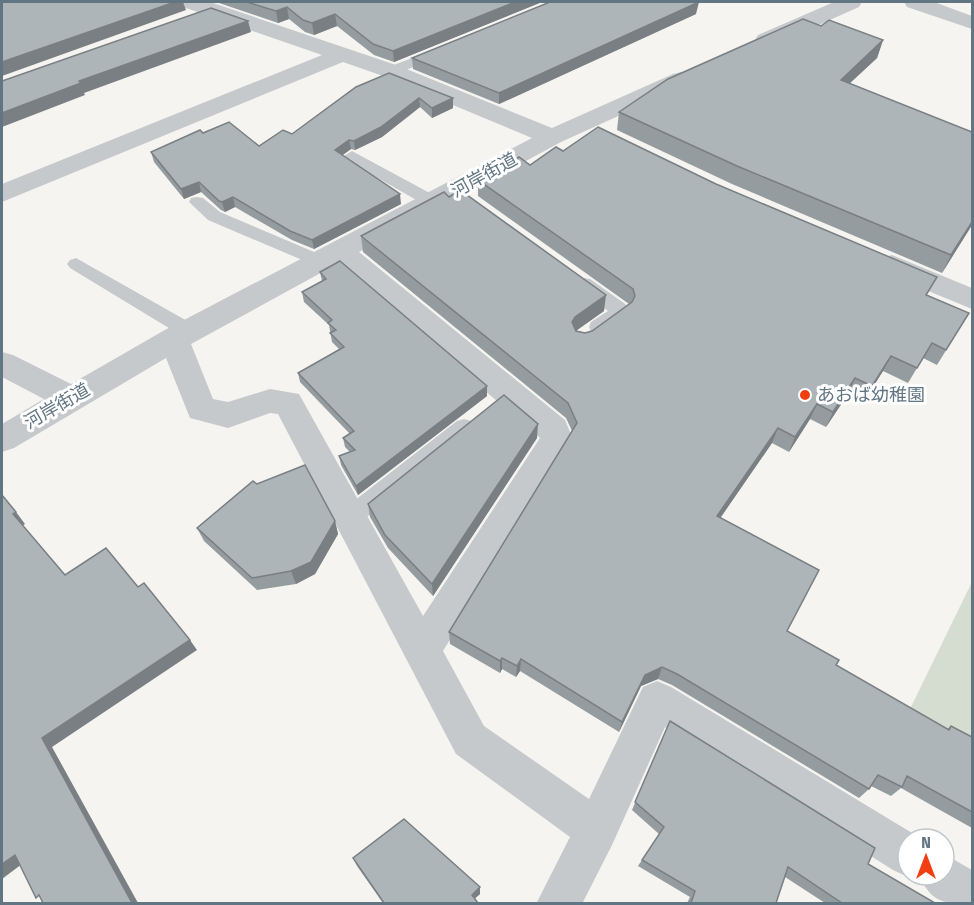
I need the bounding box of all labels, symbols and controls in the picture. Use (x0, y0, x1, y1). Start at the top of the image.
street label: 河岸街道 (447, 148, 521, 202)
street label: 河岸街道 (20, 378, 94, 434)
place label: あおば幼稚園 (817, 384, 925, 406)
marker: あおば幼稚園 (798, 388, 812, 402)
north arrow (896, 827, 956, 887)
text: N (921, 833, 931, 852)

